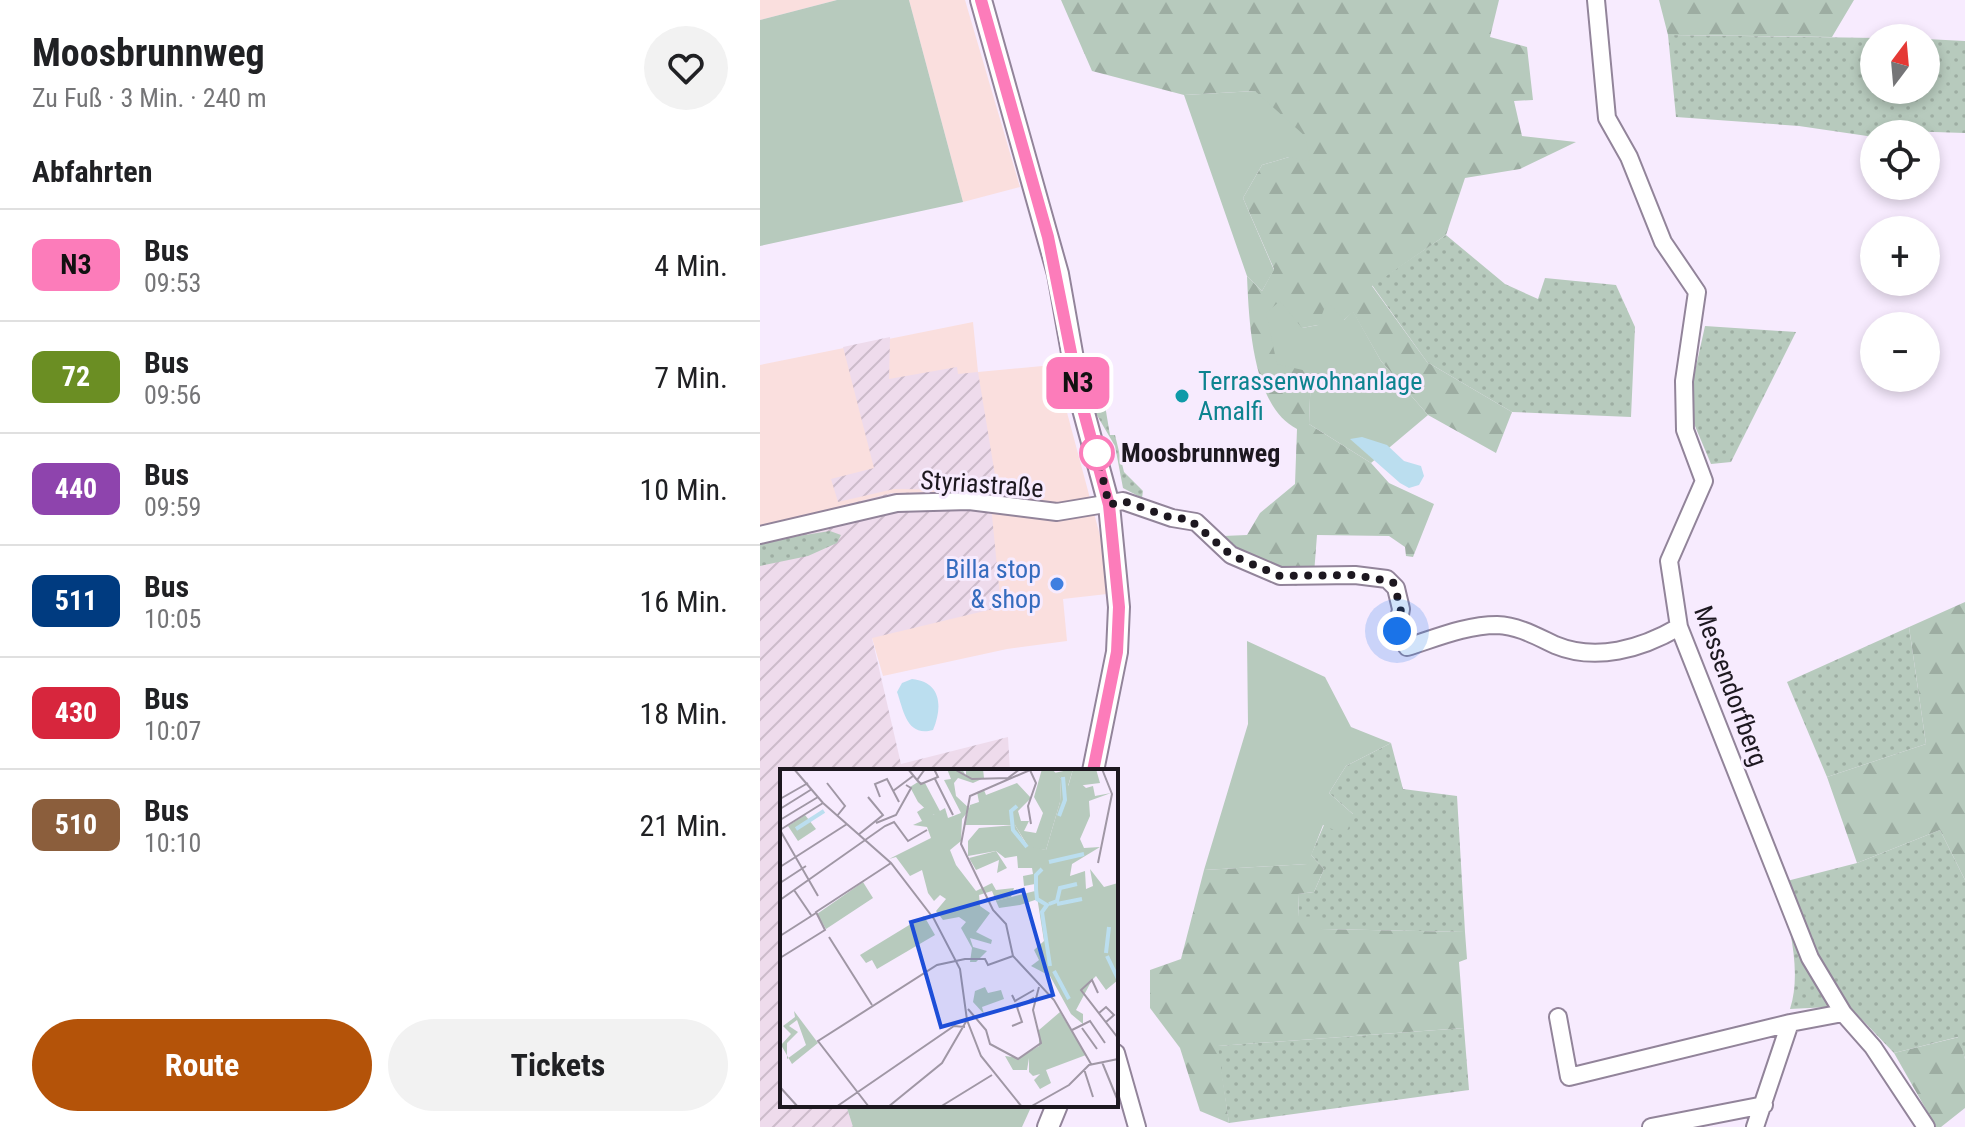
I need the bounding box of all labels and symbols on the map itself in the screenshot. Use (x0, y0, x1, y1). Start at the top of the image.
north arrow (1860, 24, 1940, 104)
line badge: N3 (1042, 357, 1114, 409)
place label: Terrassenwohnanlage Amalfi (1198, 366, 1422, 426)
marker: Terrassenwohnanlage Amalfi (1173, 387, 1191, 405)
marker: Moosbrunnweg (1080, 436, 1114, 470)
place label: Moosbrunnweg (1121, 438, 1280, 468)
street label: Styriastraße (919, 465, 1045, 503)
place label: Billa stop & shop (945, 554, 1041, 614)
marker: Billa stop & shop (1048, 575, 1066, 593)
street label: Messendorfberg (1688, 602, 1774, 770)
your location (1377, 611, 1417, 651)
inset map (780, 769, 1118, 1107)

